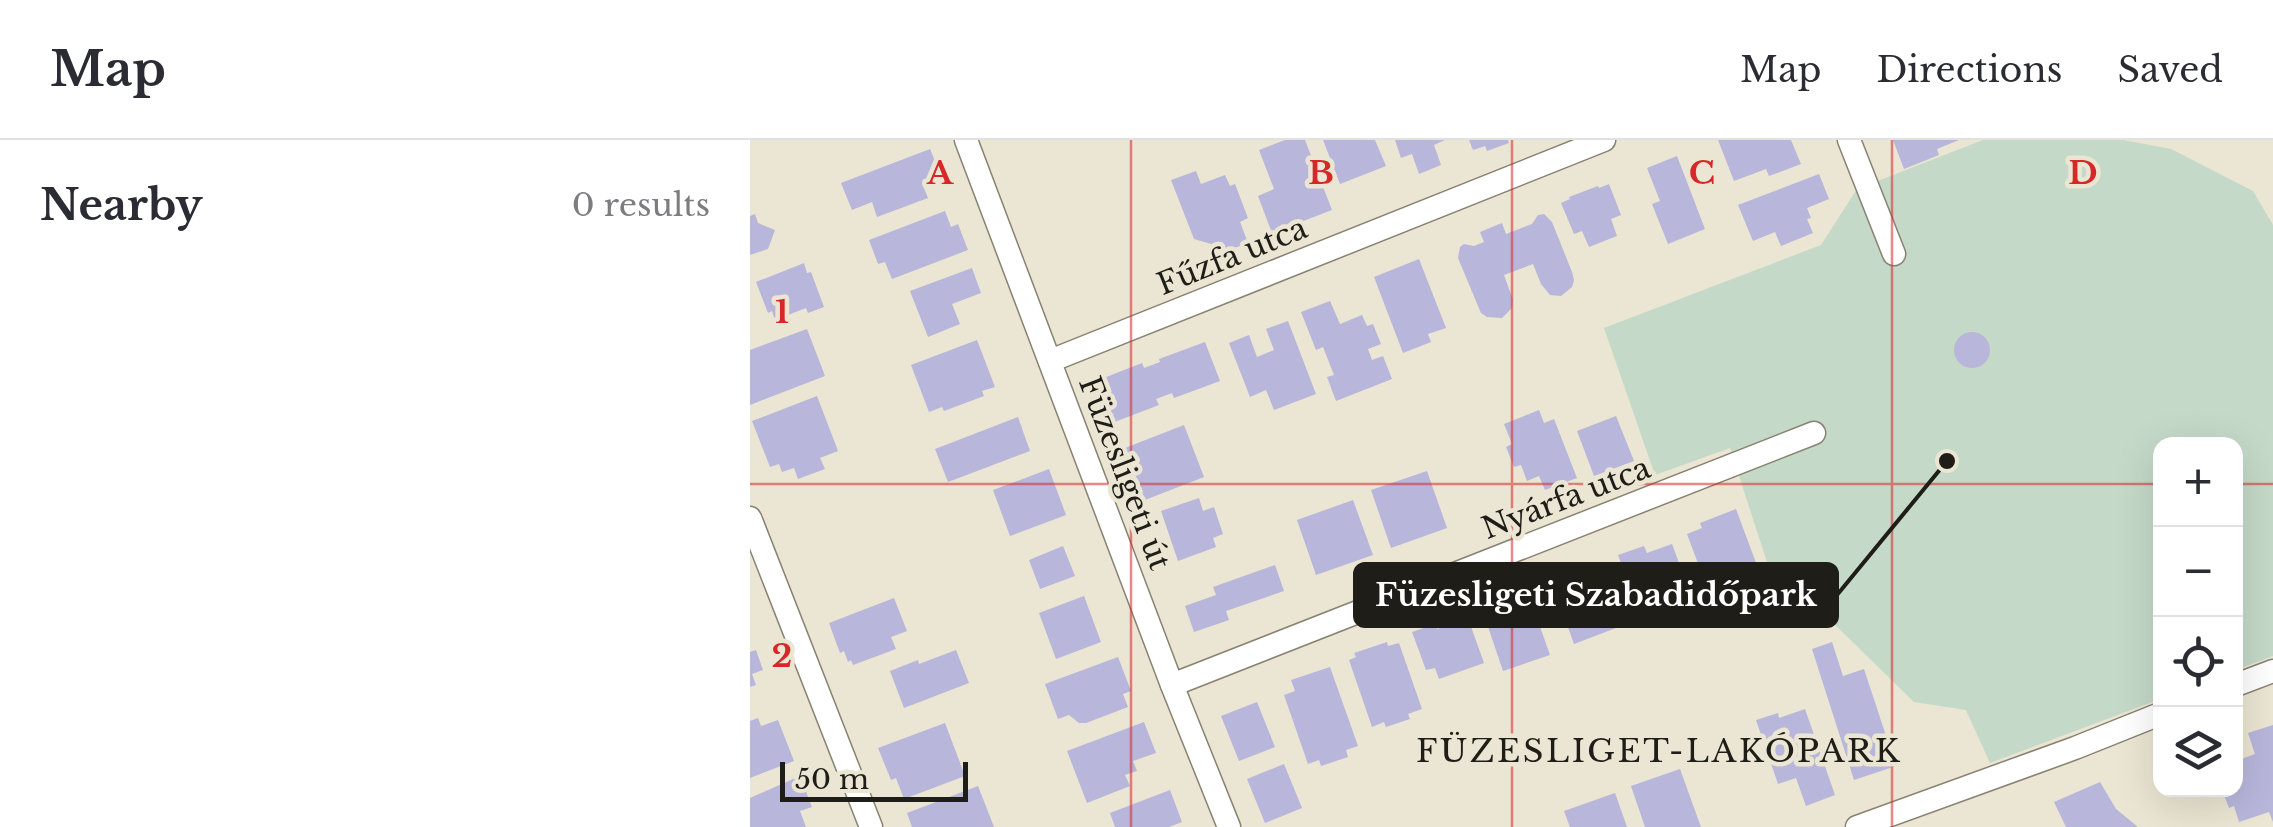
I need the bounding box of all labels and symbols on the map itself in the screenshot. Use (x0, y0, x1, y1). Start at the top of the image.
text: A (926, 153, 954, 193)
text: B (1308, 153, 1334, 193)
text: C (1689, 153, 1715, 193)
text: D (2068, 153, 2098, 193)
street label: Fűzfa utca (1152, 209, 1313, 303)
text: 1 (775, 292, 789, 332)
street label: Füzesligeti út (1071, 371, 1179, 576)
street label: Nyárfa utca (1477, 449, 1656, 547)
callout: Füzesligeti Szabadidőpark (1355, 564, 1837, 626)
text: Füzesligeti Szabadidőpark (1375, 575, 1818, 615)
text: 2 (772, 636, 792, 676)
district label: FÜZESLIGET-LAKÓPARK (1416, 731, 1902, 771)
scale bar (780, 757, 968, 802)

